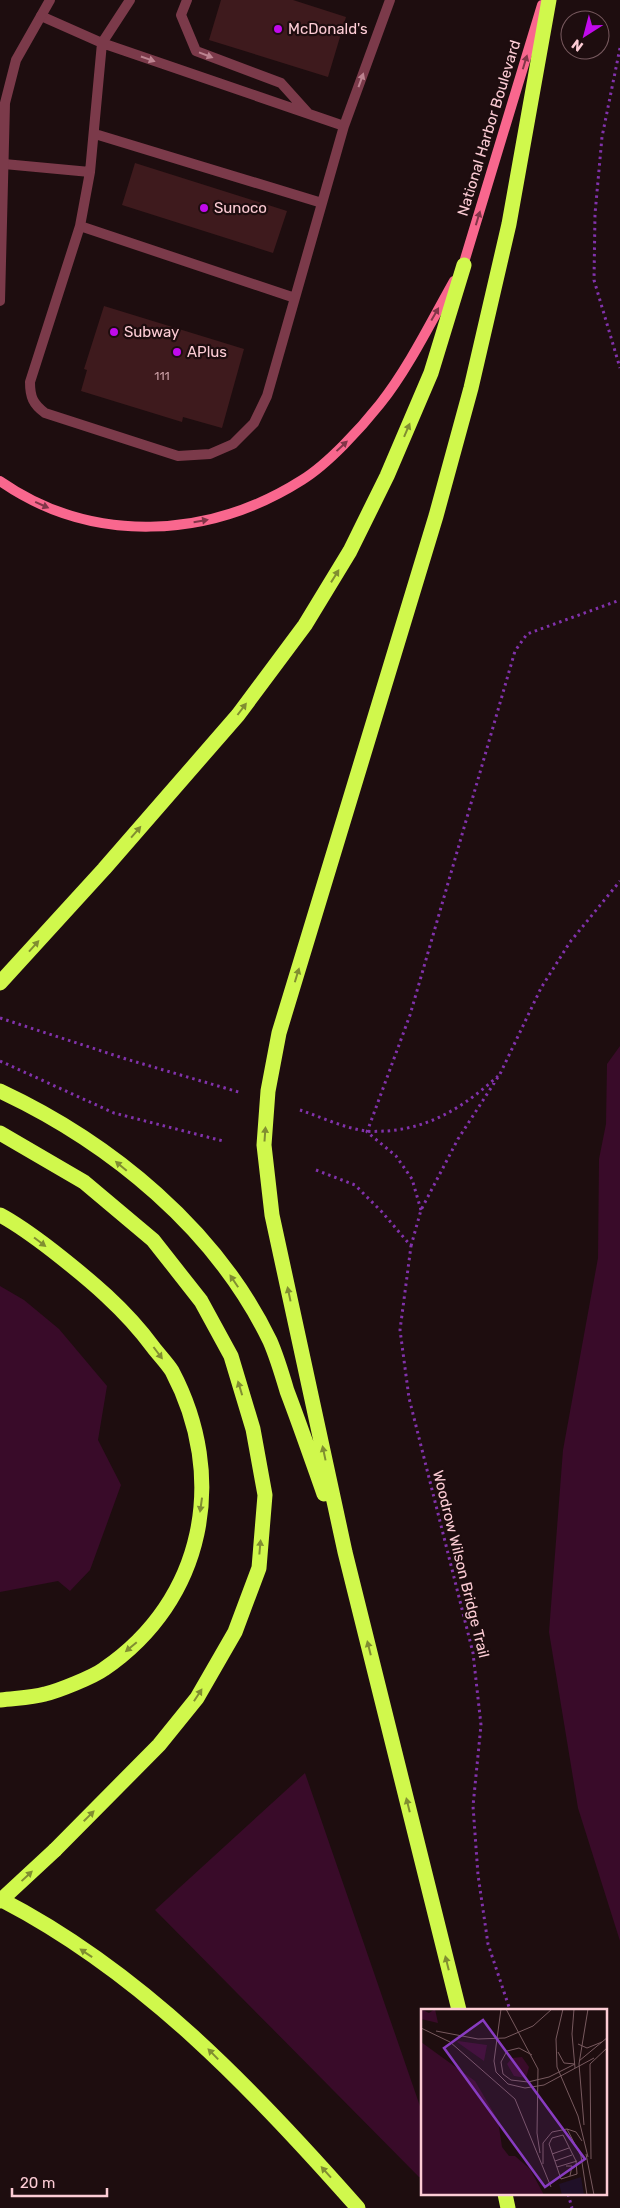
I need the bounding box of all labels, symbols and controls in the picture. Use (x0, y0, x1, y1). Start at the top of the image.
north arrow (560, 10, 610, 60)
place label: McDonald's (288, 20, 368, 38)
marker: McDonald's (272, 23, 284, 35)
text: N (569, 35, 587, 55)
street label: National Harbor Boulevard (454, 38, 524, 218)
one-way arrow (199, 52, 214, 59)
one-way arrow (141, 55, 156, 63)
one-way arrow (521, 55, 529, 70)
one-way arrow (357, 72, 365, 87)
place label: Sunoco (214, 199, 267, 217)
marker: Sunoco (198, 202, 210, 214)
one-way arrow (474, 210, 482, 225)
one-way arrow (431, 307, 440, 320)
place label: Subway (124, 323, 179, 341)
marker: Subway (108, 326, 120, 338)
place label: APlus (187, 343, 227, 361)
marker: APlus (171, 346, 183, 358)
house number: 111 (154, 369, 170, 383)
one-way arrow (403, 423, 411, 437)
one-way arrow (335, 440, 348, 451)
one-way arrow (35, 501, 49, 509)
one-way arrow (193, 517, 209, 525)
one-way arrow (330, 569, 339, 582)
one-way arrow (237, 703, 248, 716)
one-way arrow (130, 827, 142, 839)
one-way arrow (28, 940, 40, 952)
one-way arrow (293, 968, 301, 983)
one-way arrow (262, 1126, 270, 1142)
one-way arrow (115, 1160, 128, 1171)
one-way arrow (33, 1236, 46, 1247)
one-way arrow (229, 1274, 239, 1288)
one-way arrow (285, 1287, 293, 1302)
one-way arrow (152, 1346, 163, 1359)
one-way arrow (236, 1380, 244, 1395)
one-way arrow (319, 1445, 327, 1461)
street label: Woodrow Wilson Bridge Trail (429, 1468, 493, 1660)
one-way arrow (197, 1498, 205, 1514)
one-way arrow (257, 1539, 265, 1555)
one-way arrow (365, 1640, 373, 1655)
one-way arrow (124, 1641, 137, 1652)
one-way arrow (193, 1689, 202, 1702)
one-way arrow (404, 1798, 412, 1813)
one-way arrow (83, 1810, 95, 1822)
one-way arrow (21, 1870, 33, 1882)
one-way arrow (80, 1948, 93, 1958)
one-way arrow (443, 1956, 451, 1971)
inset map (421, 2009, 608, 2196)
one-way arrow (207, 2048, 219, 2060)
scale bar (12, 2166, 108, 2198)
one-way arrow (320, 2166, 332, 2178)
text: 20 m (20, 2174, 55, 2192)

